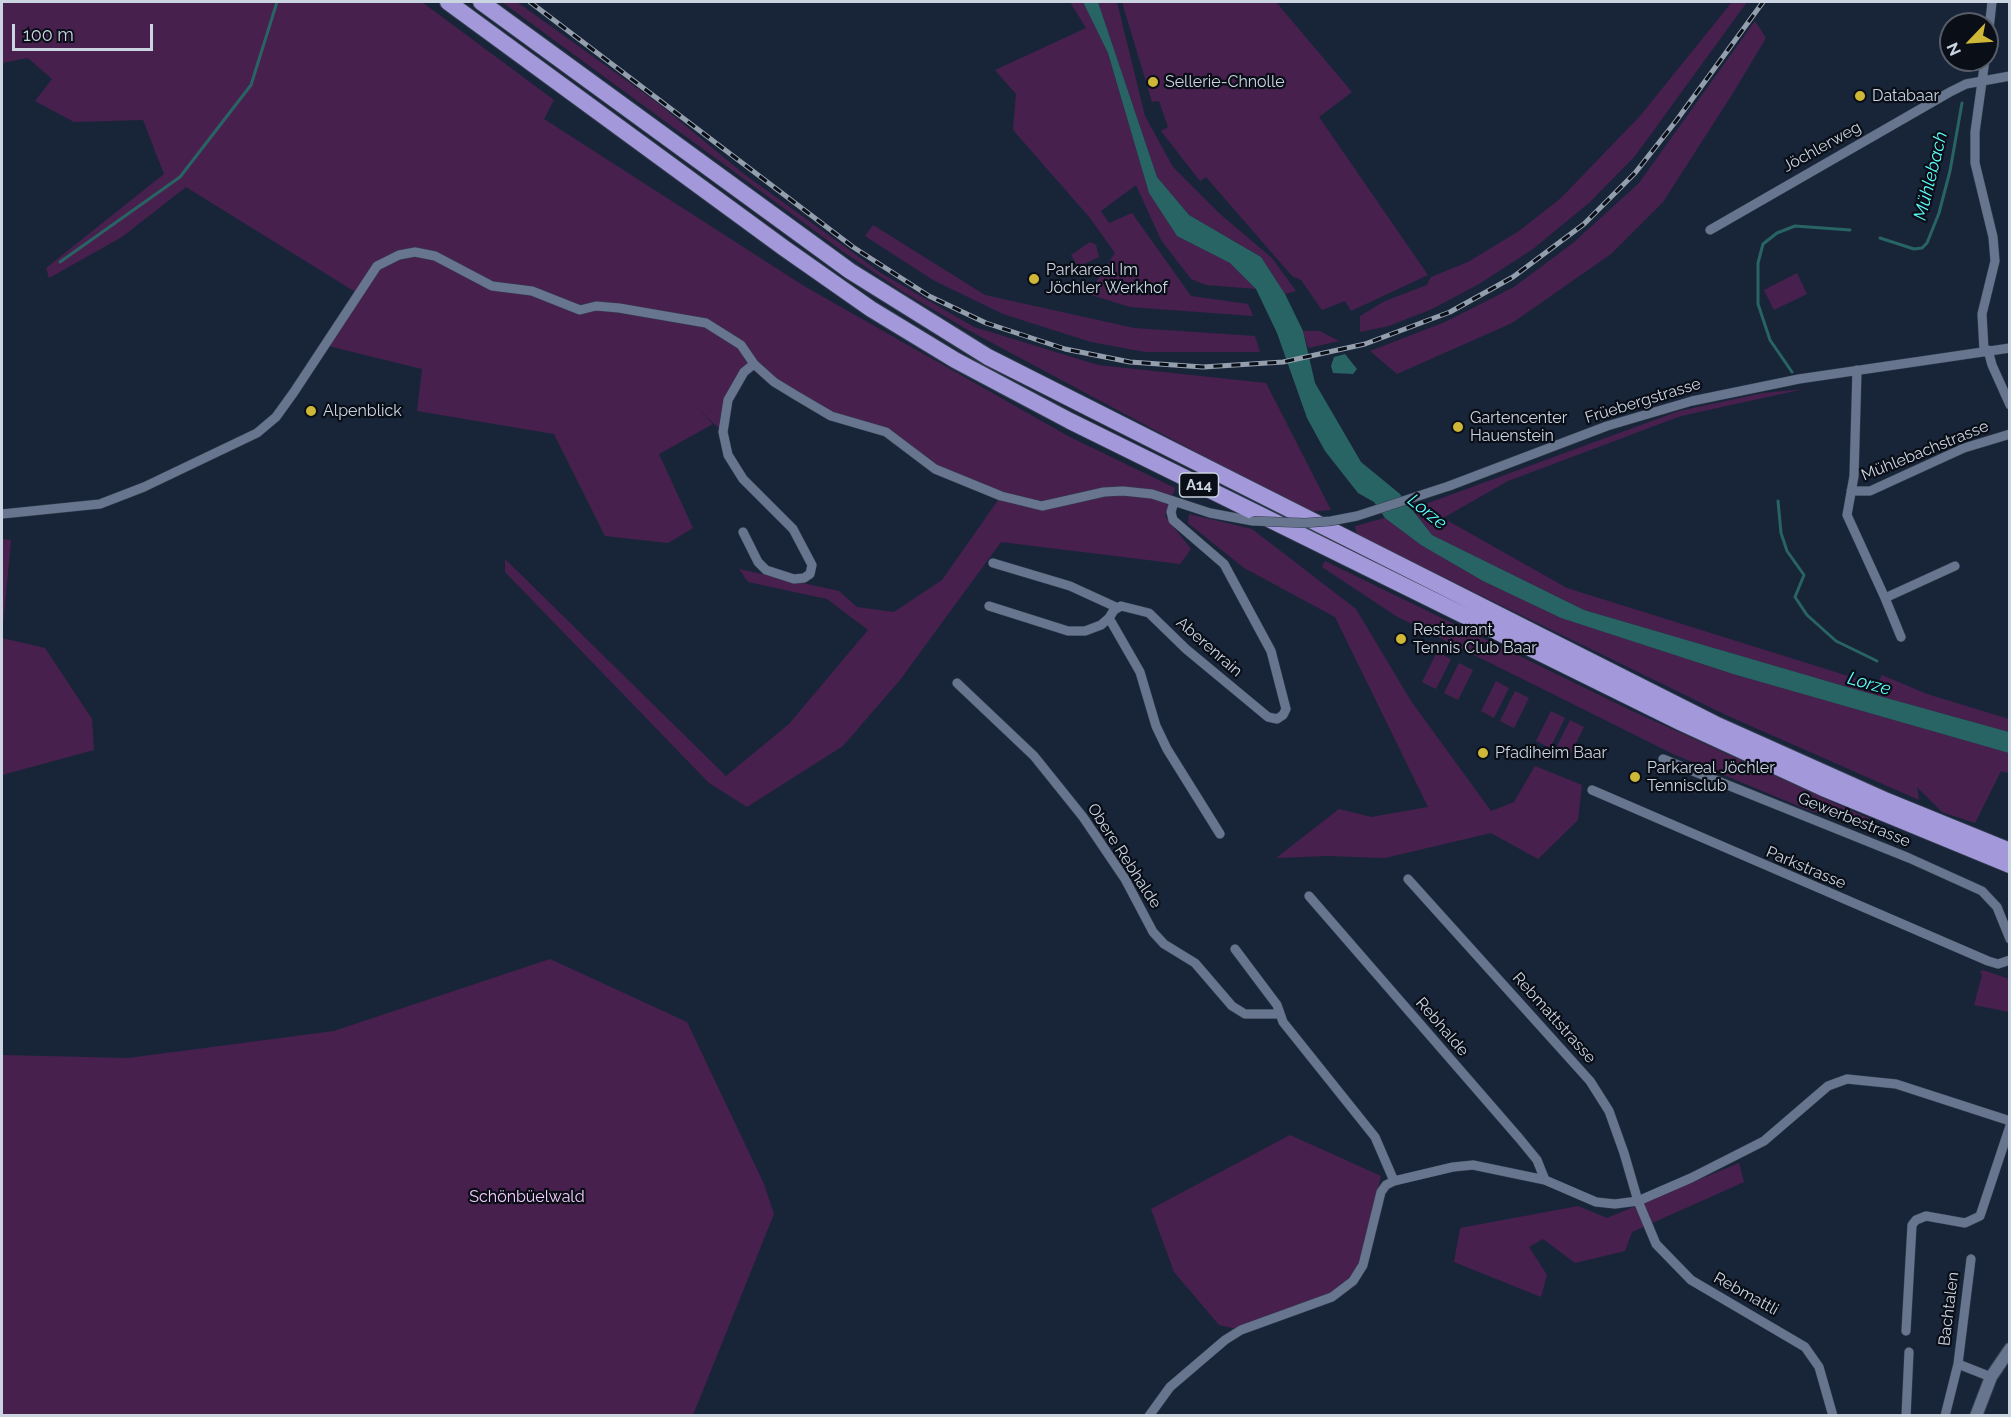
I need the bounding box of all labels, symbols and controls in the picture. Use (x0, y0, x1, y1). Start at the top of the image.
scale bar (15, 12, 156, 50)
north arrow (1939, 12, 1999, 72)
text: 100 m (23, 24, 74, 45)
text: N (1943, 39, 1965, 59)
place label: Sellerie-Chnolle (1165, 72, 1285, 92)
marker: Sellerie-Chnolle (1146, 75, 1160, 89)
place label: Databaar (1872, 86, 1939, 106)
marker: Databaar (1853, 89, 1867, 103)
street label: Jöchlerweg (1779, 118, 1865, 176)
water label: Mühlebach (1910, 129, 1952, 223)
place label: Parkareal Im Jöchler Werkhof (1046, 260, 1168, 298)
marker: Parkareal Im Jöchler Werkhof (1027, 272, 1041, 286)
street label: Früebergstrasse (1583, 374, 1703, 428)
place label: Alpenblick (323, 401, 402, 421)
marker: Alpenblick (304, 404, 318, 418)
place label: Gartencenter Hauenstein (1470, 408, 1567, 446)
street label: Mühlebachstrasse (1859, 417, 1991, 485)
marker: Gartencenter Hauenstein (1451, 420, 1465, 434)
road number: A14 (1180, 473, 1218, 497)
water label: Lorze (1403, 490, 1451, 534)
street label: Aberenrain (1172, 613, 1246, 681)
place label: Restaurant Tennis Club Baar (1413, 620, 1537, 658)
marker: Restaurant Tennis Club Baar (1394, 632, 1408, 646)
water label: Lorze (1845, 668, 1893, 700)
place label: Pfadiheim Baar (1495, 743, 1607, 763)
marker: Pfadiheim Baar (1476, 746, 1490, 760)
place label: Parkareal Jöchler Tennisclub (1647, 758, 1775, 796)
marker: Parkareal Jöchler Tennisclub (1628, 770, 1642, 784)
street label: Gewerbestrasse (1795, 789, 1913, 851)
street label: Obere Rebhalde (1083, 800, 1165, 912)
street label: Parkstrasse (1763, 843, 1849, 893)
street label: Rebmattstrasse (1508, 969, 1600, 1067)
street label: Rebhalde (1411, 994, 1473, 1060)
park label: Schönbüelwald (469, 1187, 585, 1207)
street label: Rebmattli (1710, 1268, 1782, 1320)
street label: Bachtalen (1935, 1271, 1963, 1347)

